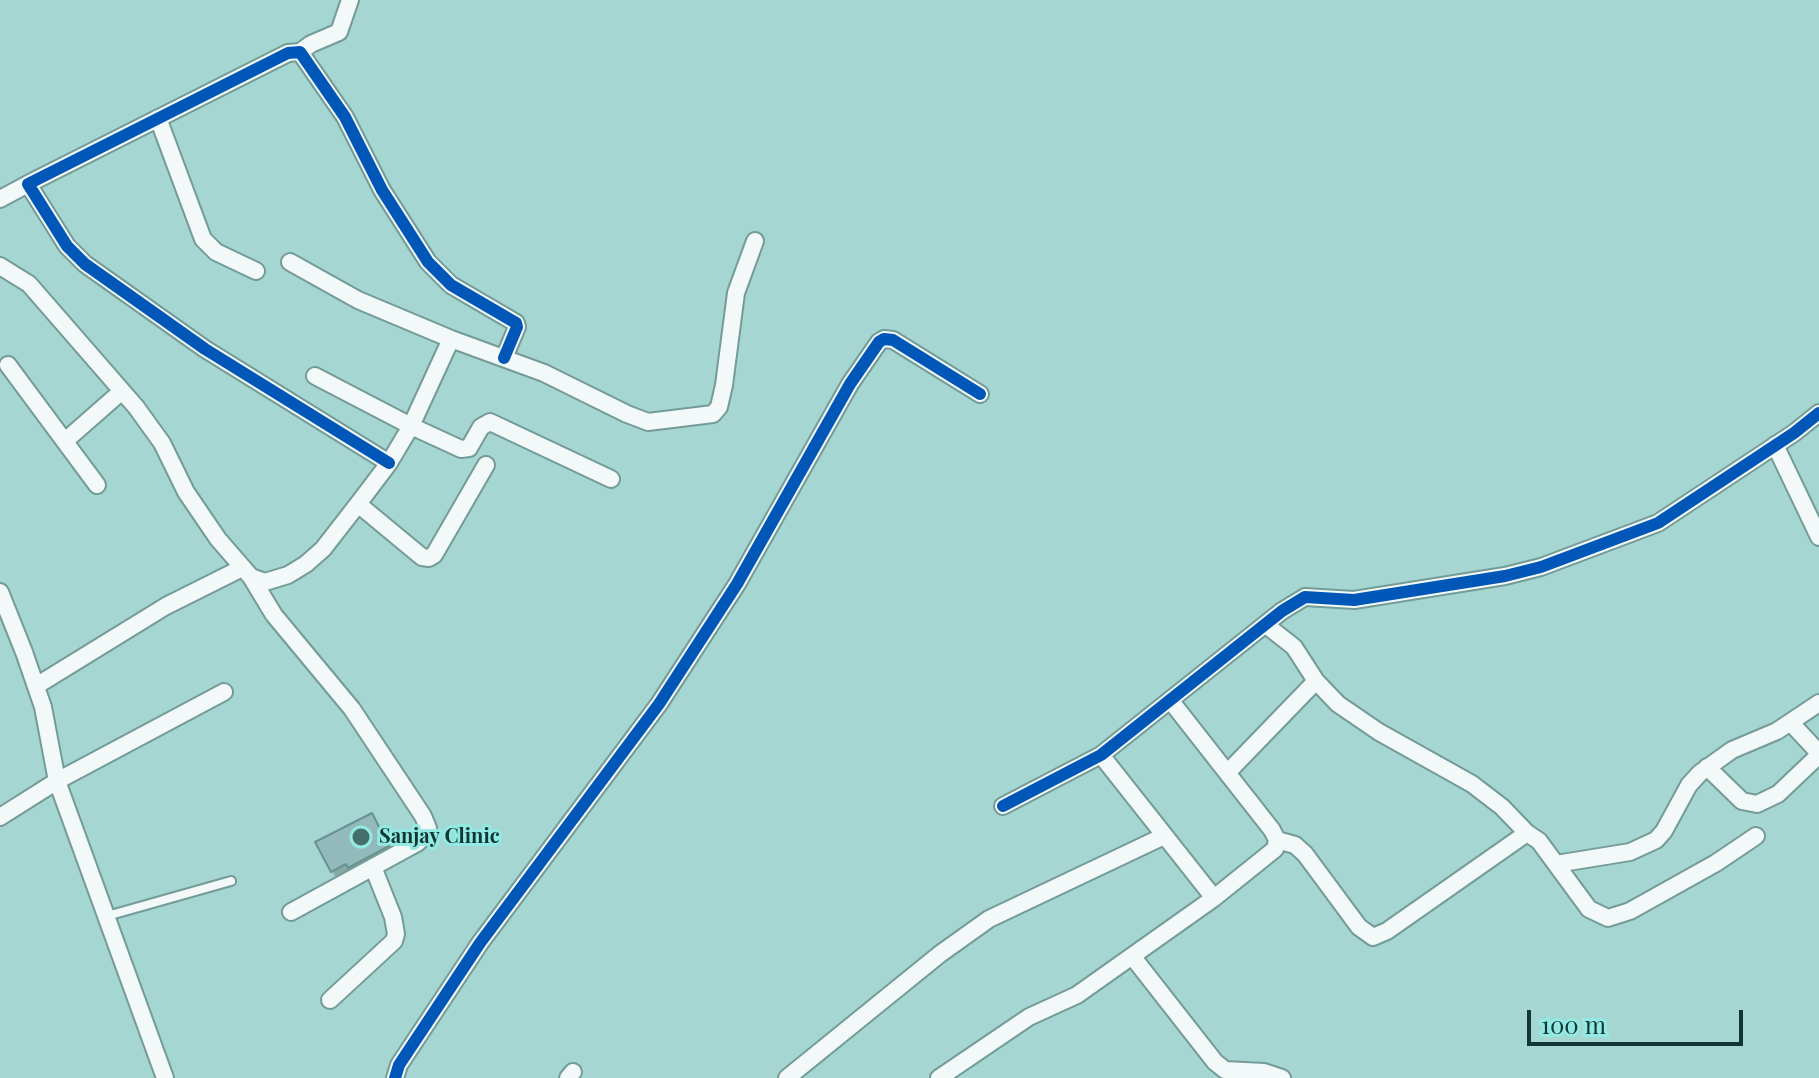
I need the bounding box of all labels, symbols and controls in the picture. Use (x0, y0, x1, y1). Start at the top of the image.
place label: Sanjay Clinic (379, 825, 500, 849)
marker: Sanjay Clinic (350, 826, 372, 848)
scale bar (1531, 994, 1747, 1044)
text: 100 m (1541, 1008, 1606, 1040)

